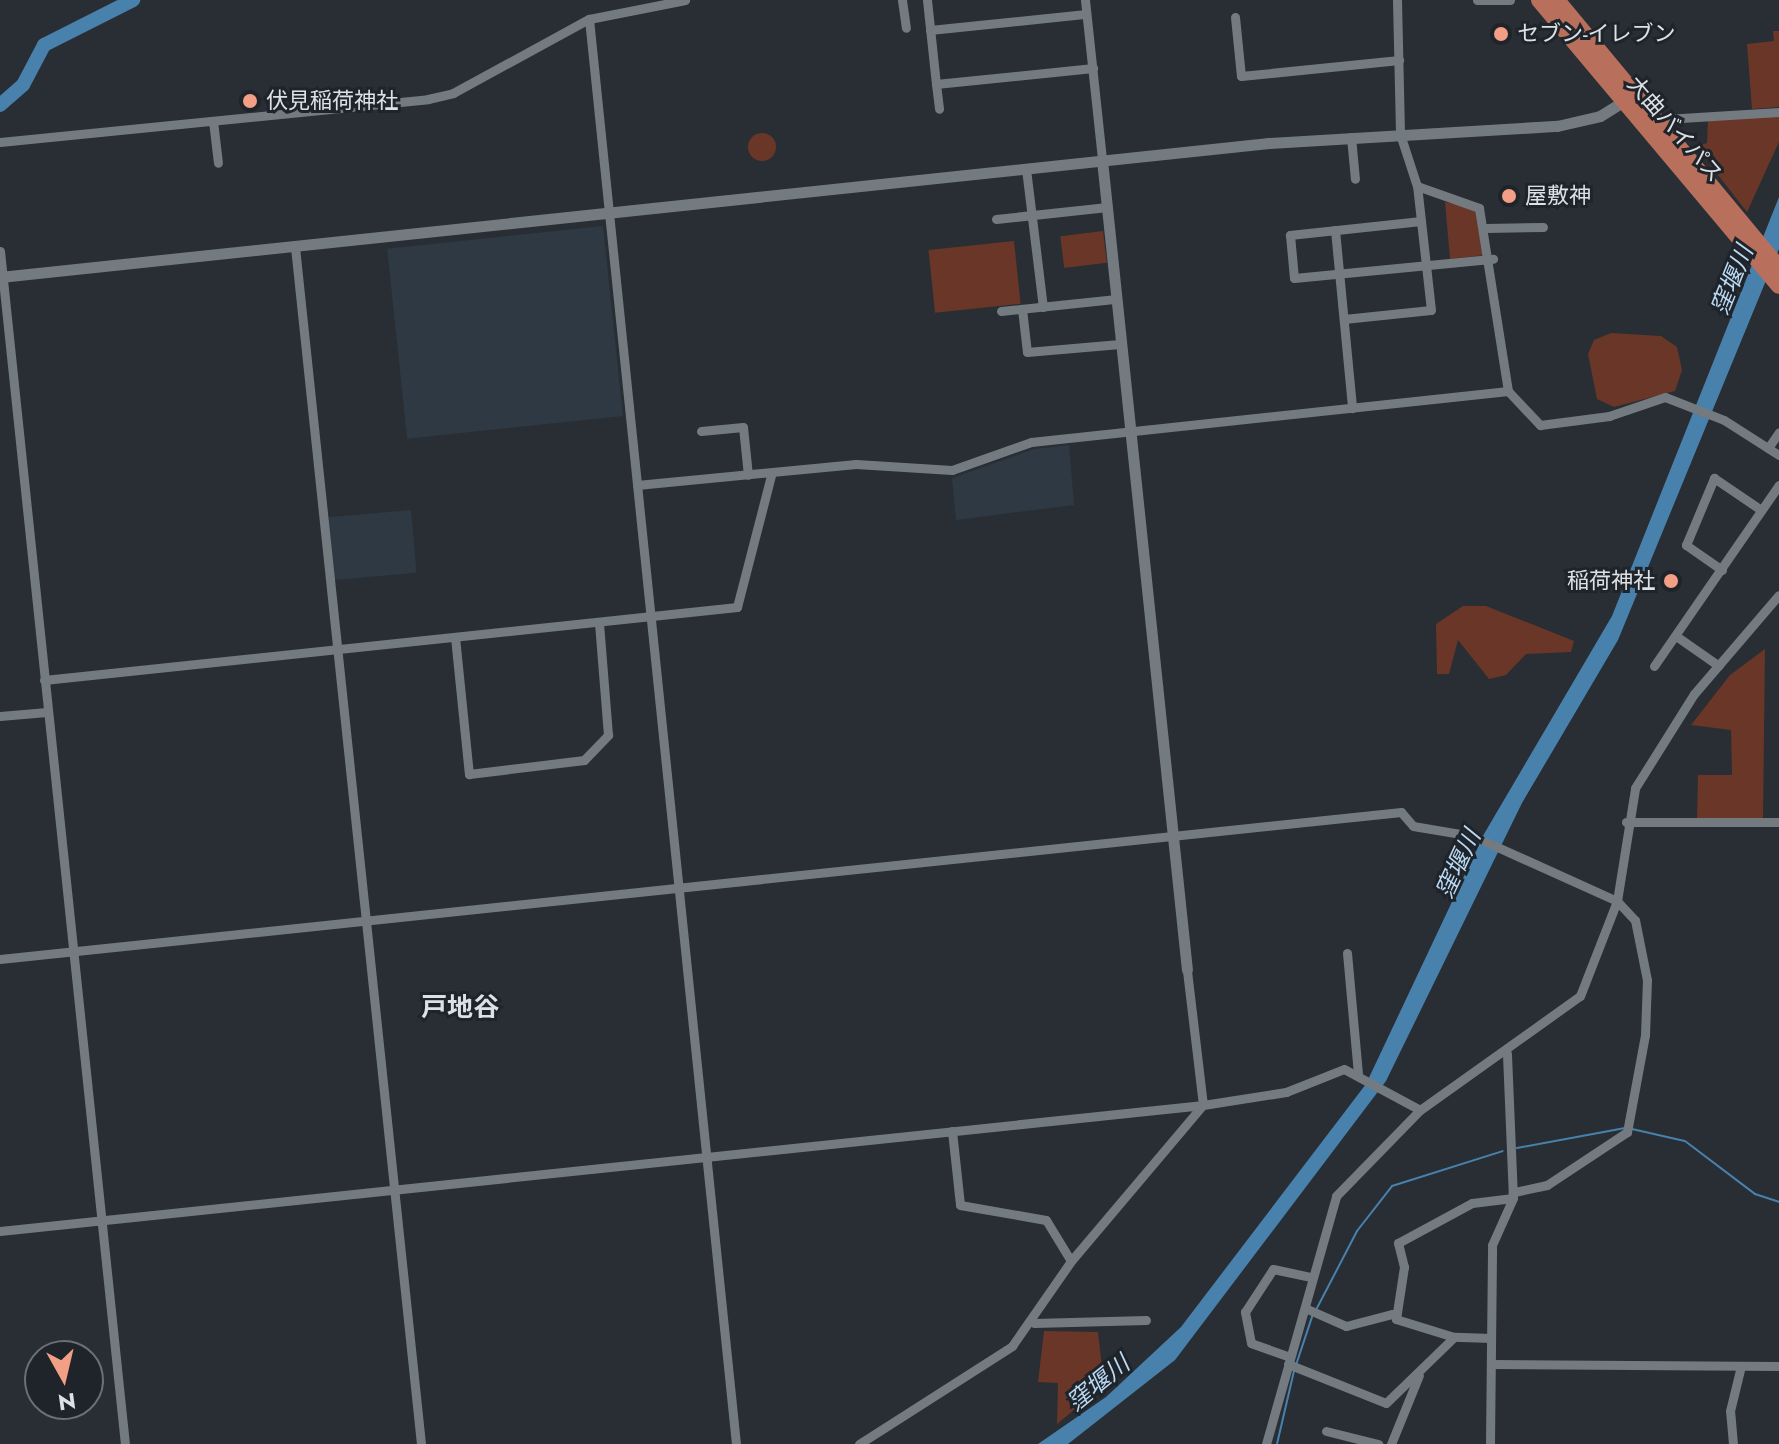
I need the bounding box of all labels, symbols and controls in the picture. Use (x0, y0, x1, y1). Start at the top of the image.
place label: セブン-イレブン (1517, 21, 1676, 47)
marker: セブン-イレブン (1492, 25, 1510, 43)
street label: 大曲バイパス (1622, 71, 1728, 187)
place label: 伏見稲荷神社 (266, 88, 398, 114)
marker: 伏見稲荷神社 (241, 92, 259, 110)
place label: 屋敷神 (1525, 183, 1591, 209)
marker: 屋敷神 (1500, 187, 1518, 205)
water label: 窪堰川 (1705, 241, 1759, 319)
place label: 稲荷神社 (1567, 568, 1655, 594)
marker: 稲荷神社 (1662, 572, 1680, 590)
water label: 窪堰川 (1430, 825, 1486, 903)
district label: 戸地谷 (421, 992, 499, 1024)
north arrow (24, 1340, 104, 1420)
water label: 窪堰川 (1061, 1349, 1135, 1417)
text: N (56, 1385, 78, 1419)

